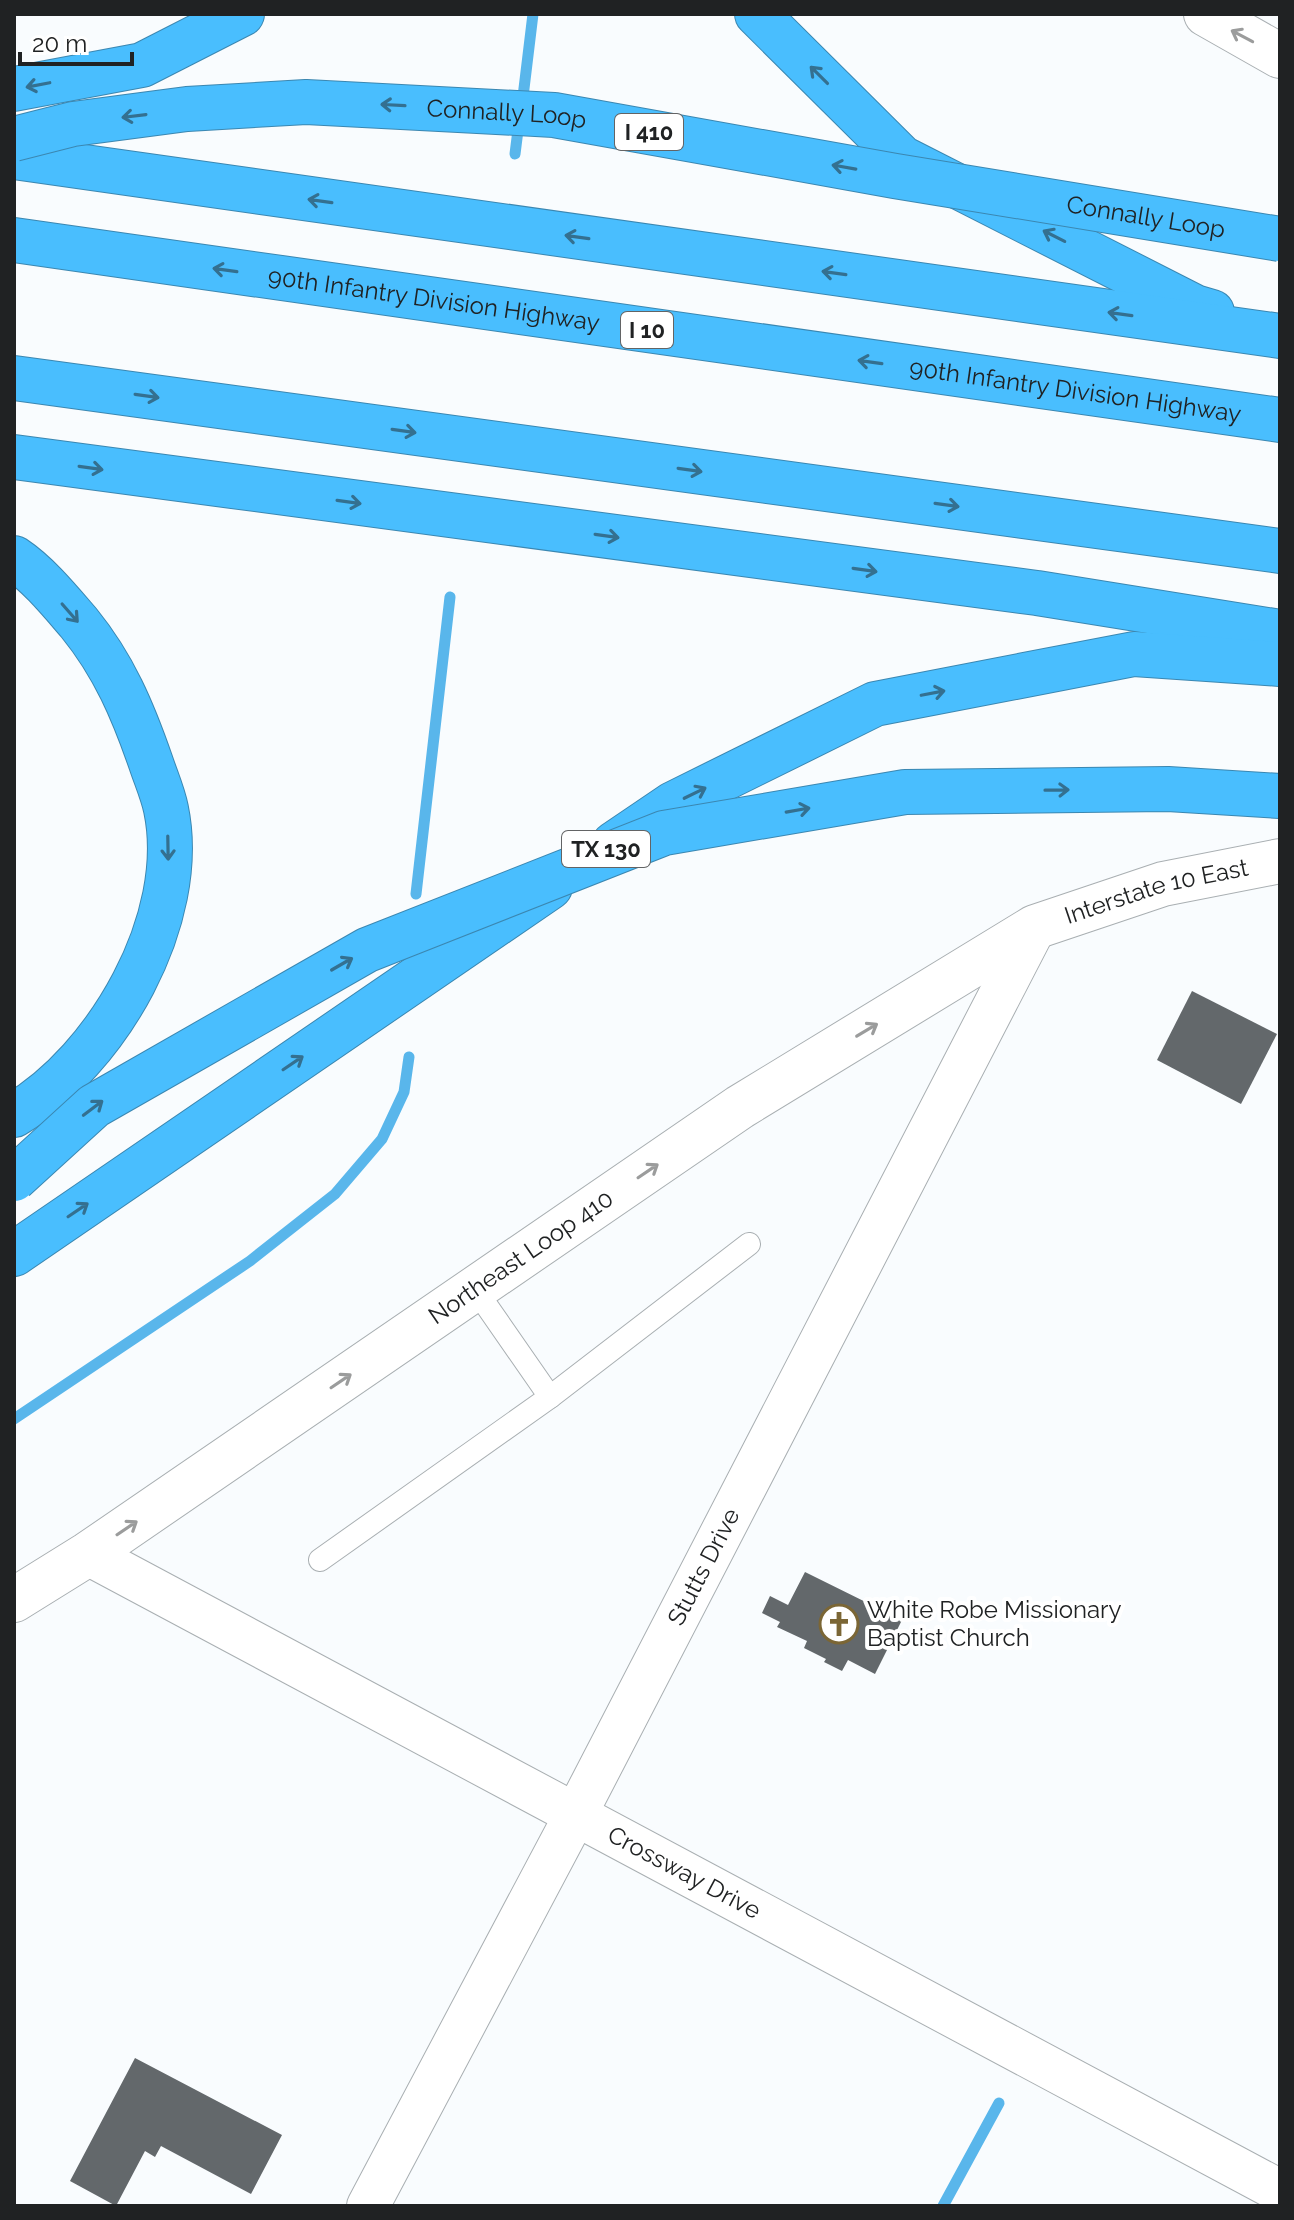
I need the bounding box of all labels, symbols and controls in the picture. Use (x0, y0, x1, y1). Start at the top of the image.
scale bar (20, 16, 132, 66)
one-way arrow (1231, 28, 1254, 44)
text: 20 m (32, 29, 87, 58)
one-way arrow (809, 66, 829, 85)
one-way arrow (26, 78, 52, 93)
street label: Connally Loop (426, 93, 589, 135)
one-way arrow (380, 97, 407, 112)
one-way arrow (122, 109, 147, 124)
road number: I 410 (615, 114, 683, 150)
one-way arrow (832, 159, 857, 174)
street label: Connally Loop (1065, 189, 1227, 244)
one-way arrow (307, 193, 333, 208)
one-way arrow (1043, 228, 1067, 243)
one-way arrow (565, 229, 590, 244)
street label: 90th Infantry Division Highway (266, 261, 602, 337)
one-way arrow (212, 262, 238, 277)
one-way arrow (822, 265, 848, 280)
one-way arrow (1107, 306, 1133, 321)
road number: I 10 (621, 312, 673, 348)
street label: 90th Infantry Division Highway (908, 352, 1243, 428)
one-way arrow (858, 354, 883, 369)
one-way arrow (134, 389, 159, 404)
one-way arrow (391, 424, 416, 439)
one-way arrow (77, 460, 104, 475)
one-way arrow (677, 463, 702, 478)
one-way arrow (336, 495, 361, 510)
one-way arrow (934, 498, 959, 513)
one-way arrow (594, 529, 619, 544)
one-way arrow (851, 563, 877, 578)
one-way arrow (60, 602, 78, 622)
one-way arrow (919, 685, 945, 700)
one-way arrow (1043, 782, 1070, 798)
one-way arrow (682, 785, 706, 800)
one-way arrow (785, 802, 810, 817)
road number: TX 130 (562, 831, 650, 867)
one-way arrow (160, 834, 176, 860)
street label: Interstate 10 East (1061, 853, 1250, 930)
one-way arrow (330, 956, 354, 971)
one-way arrow (855, 1022, 878, 1038)
one-way arrow (282, 1055, 304, 1071)
one-way arrow (82, 1100, 103, 1117)
one-way arrow (637, 1162, 659, 1179)
street label: Northeast Loop 410 (423, 1183, 618, 1330)
one-way arrow (67, 1201, 89, 1218)
one-way arrow (330, 1373, 352, 1389)
street label: Stutts Drive (661, 1503, 746, 1630)
one-way arrow (115, 1519, 137, 1536)
place label: White Robe Missionary Baptist Church (867, 1595, 1121, 1652)
church icon: White Robe Missionary Baptist Church (818, 1603, 860, 1645)
street label: Crossway Drive (603, 1819, 766, 1925)

